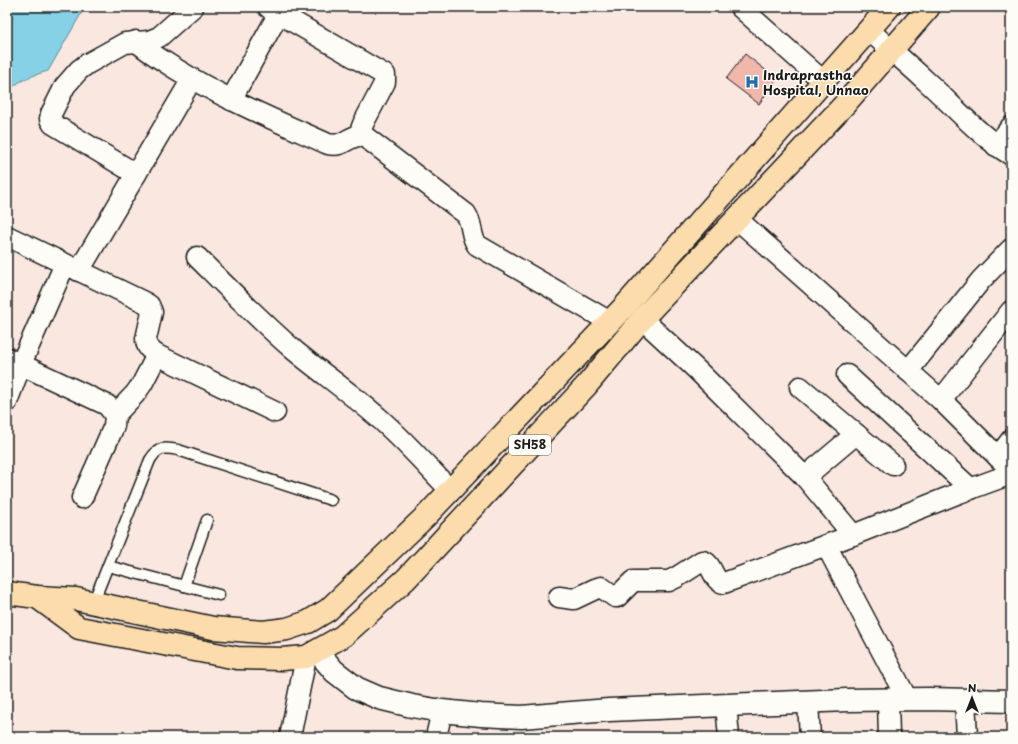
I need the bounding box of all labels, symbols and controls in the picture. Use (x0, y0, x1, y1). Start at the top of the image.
place label: Indraprastha Hospital, Unnao (763, 65, 869, 99)
hospital icon: Indraprastha Hospital, Unnao (744, 74, 760, 90)
road number: SH58 (509, 435, 551, 455)
north arrow (952, 678, 992, 718)
text: N (968, 679, 977, 696)

